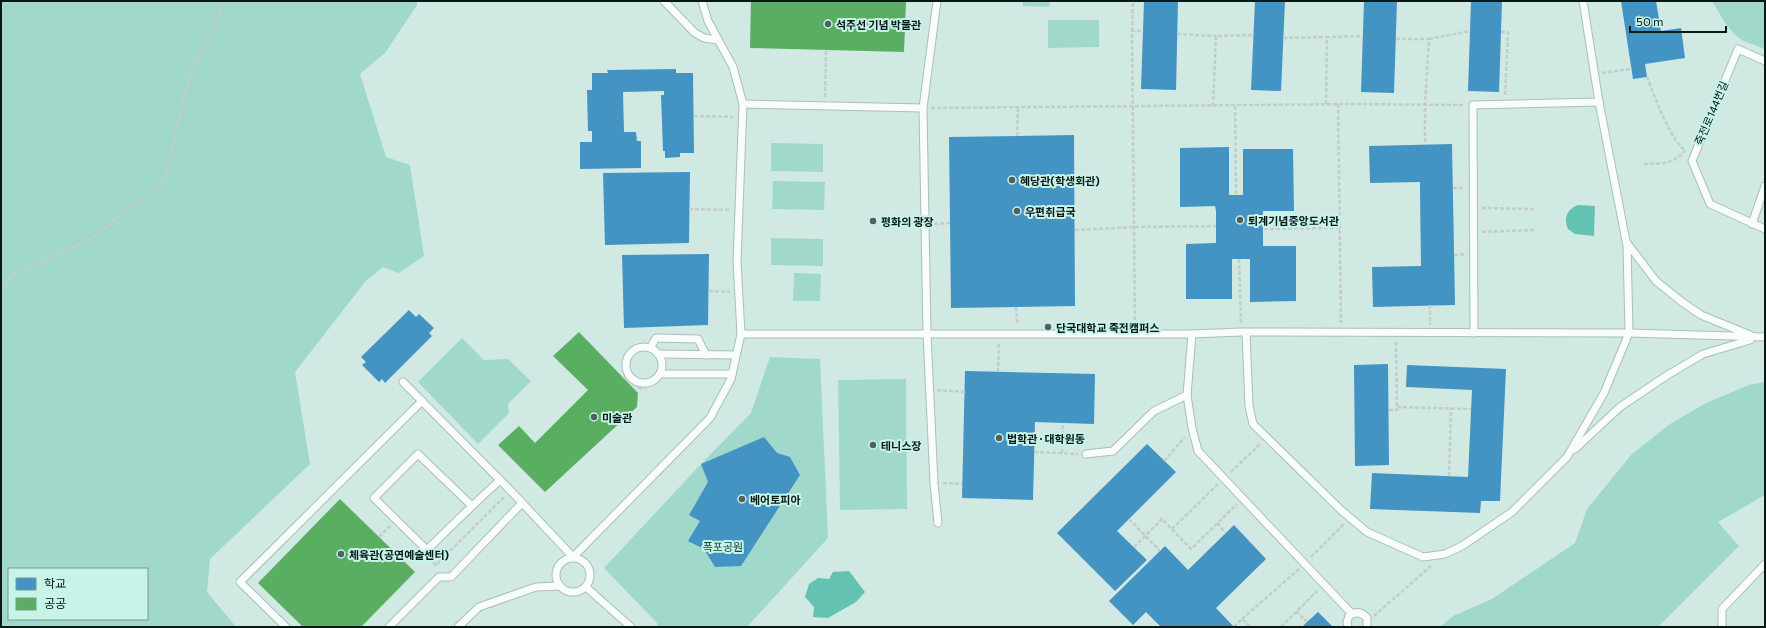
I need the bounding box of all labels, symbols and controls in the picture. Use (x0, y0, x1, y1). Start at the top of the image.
scale bar (1630, 8, 1726, 34)
text: 50 m (1636, 14, 1664, 28)
place label: 석주선 기념 박물관 (836, 18, 921, 31)
marker: 석주선 기념 박물관 (823, 19, 833, 29)
street label: 죽전로144번길 (1692, 79, 1730, 147)
place label: 혜당관(학생회관) (1020, 174, 1100, 187)
marker: 혜당관(학생회관) (1007, 175, 1017, 185)
place label: 우편취급국 (1025, 205, 1076, 218)
marker: 우편취급국 (1012, 206, 1022, 216)
place label: 퇴계기념중앙도서관 (1248, 214, 1339, 227)
place label: 평화의 광장 (881, 215, 934, 228)
marker: 퇴계기념중앙도서관 (1235, 215, 1245, 225)
marker: 평화의 광장 (868, 216, 878, 226)
place label: 단국대학교 죽전캠퍼스 (1056, 321, 1159, 334)
marker: 단국대학교 죽전캠퍼스 (1043, 322, 1053, 332)
place label: 미술관 (602, 411, 632, 424)
marker: 미술관 (589, 412, 599, 422)
place label: 법학관 · 대학원동 (1007, 432, 1085, 445)
marker: 법학관 · 대학원동 (994, 433, 1004, 443)
place label: 테니스장 (881, 439, 921, 452)
marker: 테니스장 (868, 440, 878, 450)
place label: 베어토피아 (750, 493, 801, 506)
marker: 베어토피아 (737, 494, 747, 504)
park label: 폭포공원 (703, 540, 743, 553)
place label: 체육관(공연예술센터) (349, 548, 450, 561)
marker: 체육관(공연예술센터) (336, 549, 346, 559)
legend (8, 568, 148, 620)
text: 학교 (44, 576, 66, 590)
text: 공공 (44, 596, 66, 610)

